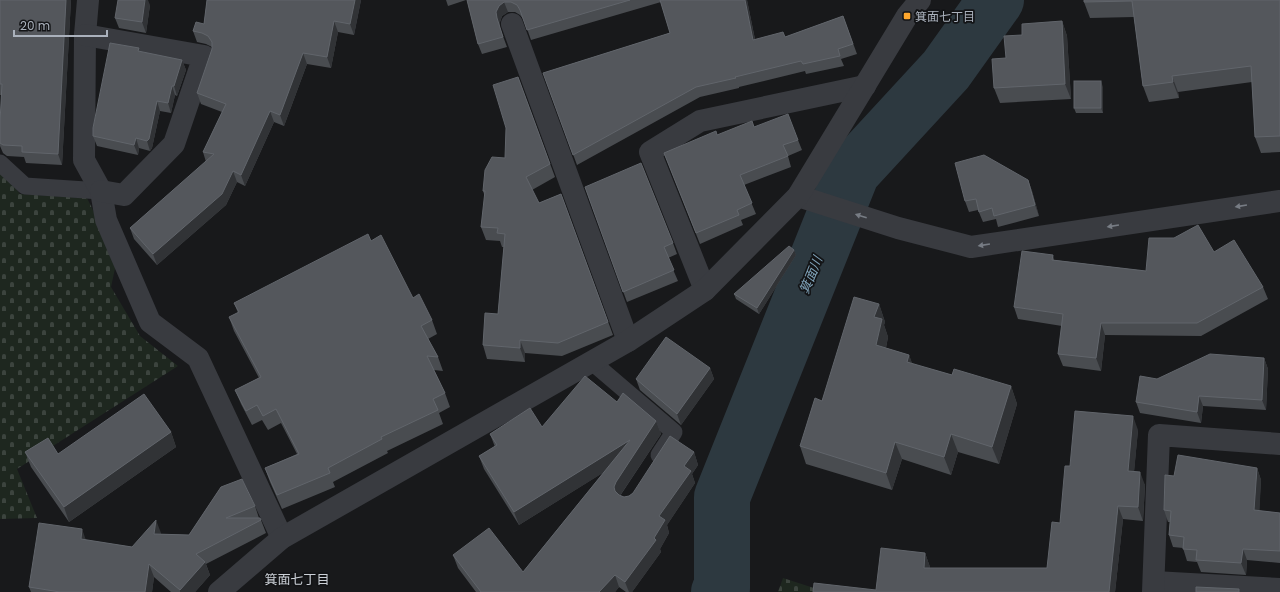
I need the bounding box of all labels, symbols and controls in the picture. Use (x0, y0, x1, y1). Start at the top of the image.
place label: 箕面七丁目 (915, 8, 975, 25)
marker: 箕面七丁目 (902, 11, 912, 21)
scale bar (14, 12, 107, 38)
text: 20 m (20, 17, 50, 34)
one-way arrow (1235, 204, 1248, 210)
one-way arrow (854, 213, 866, 219)
one-way arrow (1107, 223, 1119, 229)
one-way arrow (978, 242, 990, 248)
water label: 箕面川 (795, 252, 828, 297)
district label: 箕面七丁目 (264, 570, 330, 589)

